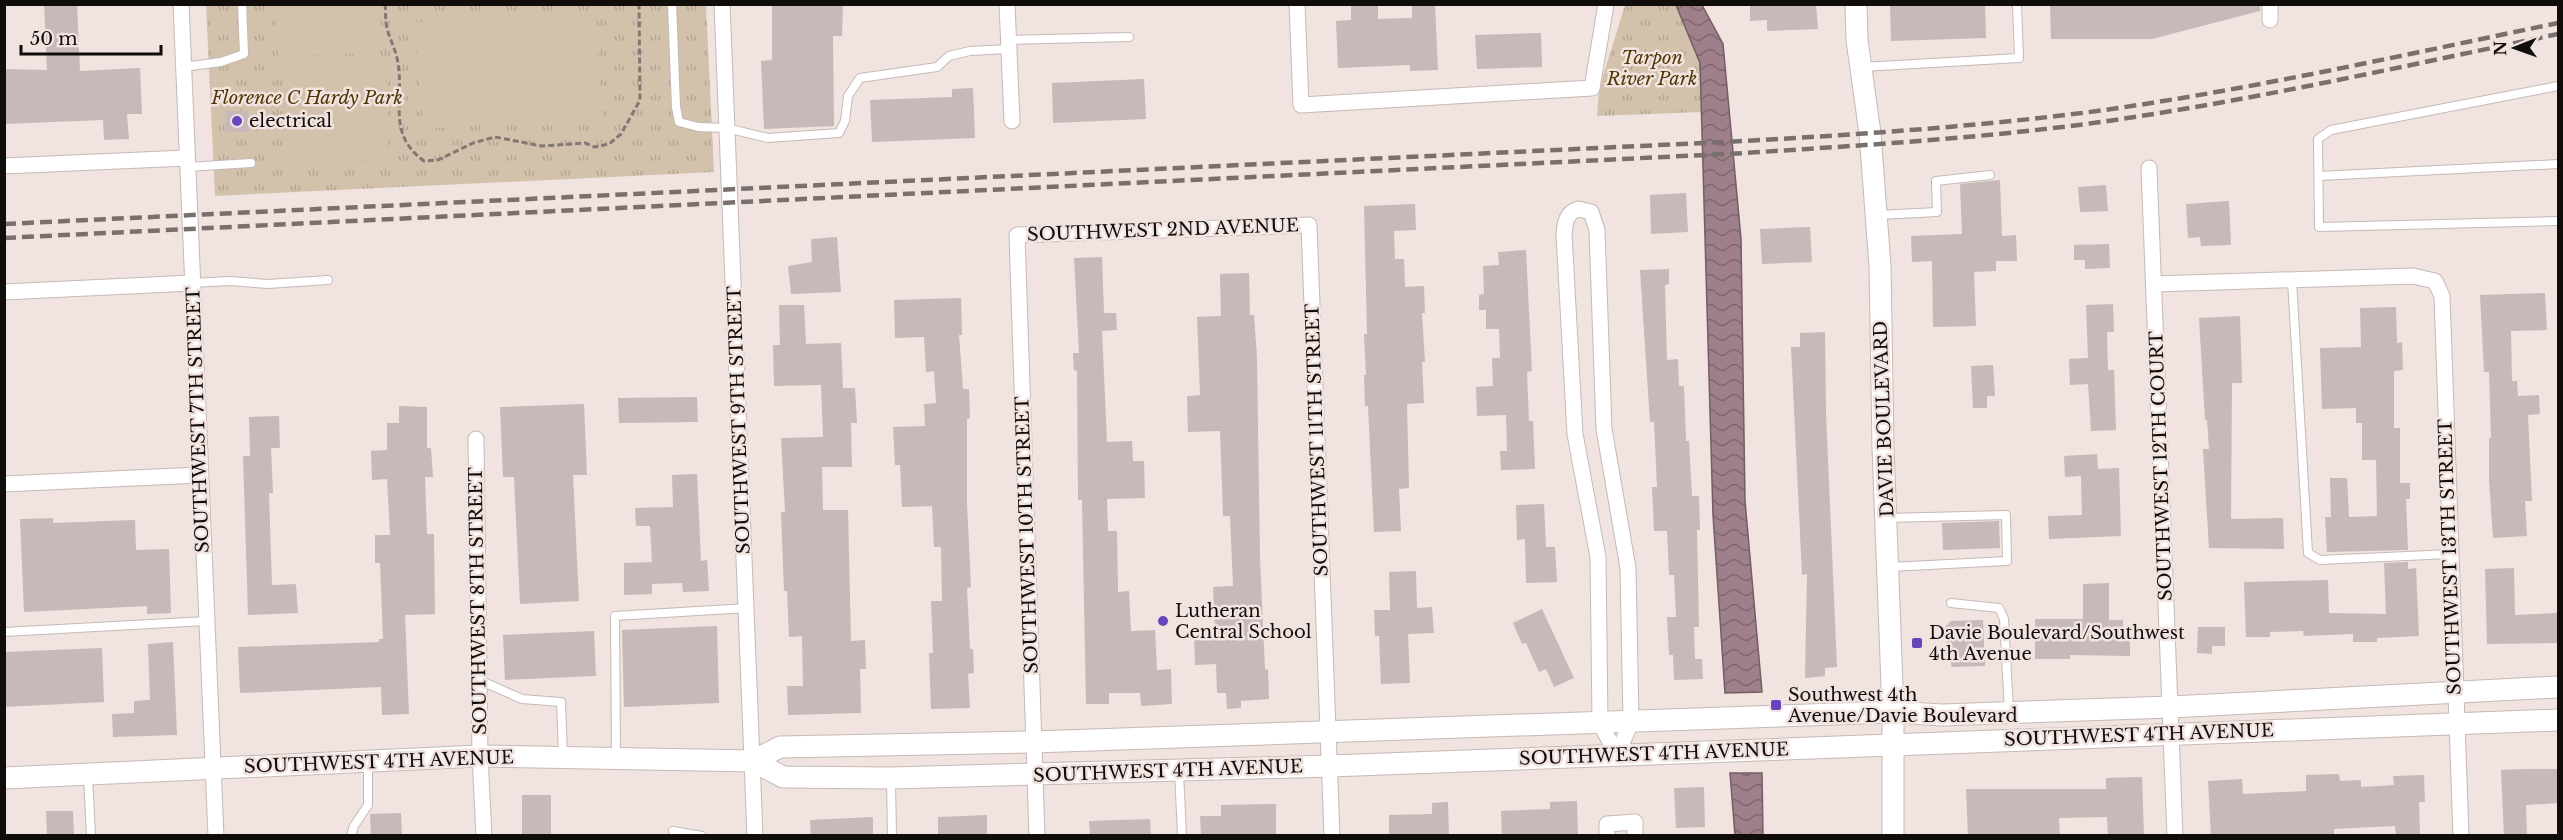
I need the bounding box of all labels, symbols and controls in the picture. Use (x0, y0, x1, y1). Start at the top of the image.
scale bar (21, 18, 160, 56)
north arrow (2485, 18, 2545, 78)
text: 50 m (30, 28, 78, 50)
text: N (2490, 41, 2510, 56)
park label: Tarpon River Park (1606, 47, 1697, 90)
park label: Florence C Hardy Park (210, 87, 403, 109)
place label: electrical (249, 110, 332, 132)
marker: electrical (230, 114, 244, 128)
street label: SOUTHWEST 2ND AVENUE (1027, 214, 1299, 246)
street label: SOUTHWEST 9TH STREET (723, 285, 755, 554)
street label: SOUTHWEST 7TH STREET (182, 286, 214, 553)
street label: SOUTHWEST 11TH STREET (1301, 303, 1333, 577)
street label: DAVIE BOULEVARD (1870, 320, 1898, 518)
street label: SOUTHWEST 12TH COURT (2145, 330, 2177, 601)
street label: SOUTHWEST 10TH STREET (1011, 395, 1043, 674)
street label: SOUTHWEST 13TH STREET (2434, 418, 2466, 695)
street label: SOUTHWEST 8TH STREET (465, 466, 491, 735)
place label: Lutheran Central School (1175, 600, 1312, 643)
marker: Lutheran Central School (1156, 614, 1170, 628)
place label: Davie Boulevard/Southwest 4th Avenue (1929, 622, 2185, 665)
marker: Davie Boulevard/Southwest 4th Avenue (1910, 636, 1924, 650)
place label: Southwest 4th Avenue/Davie Boulevard (1787, 684, 2018, 727)
marker: Southwest 4th Avenue/Davie Boulevard (1769, 698, 1783, 712)
street label: SOUTHWEST 4TH AVENUE (2004, 719, 2274, 751)
street label: SOUTHWEST 4TH AVENUE (1519, 738, 1789, 770)
street label: SOUTHWEST 4TH AVENUE (244, 746, 514, 778)
street label: SOUTHWEST 4TH AVENUE (1033, 755, 1303, 787)

